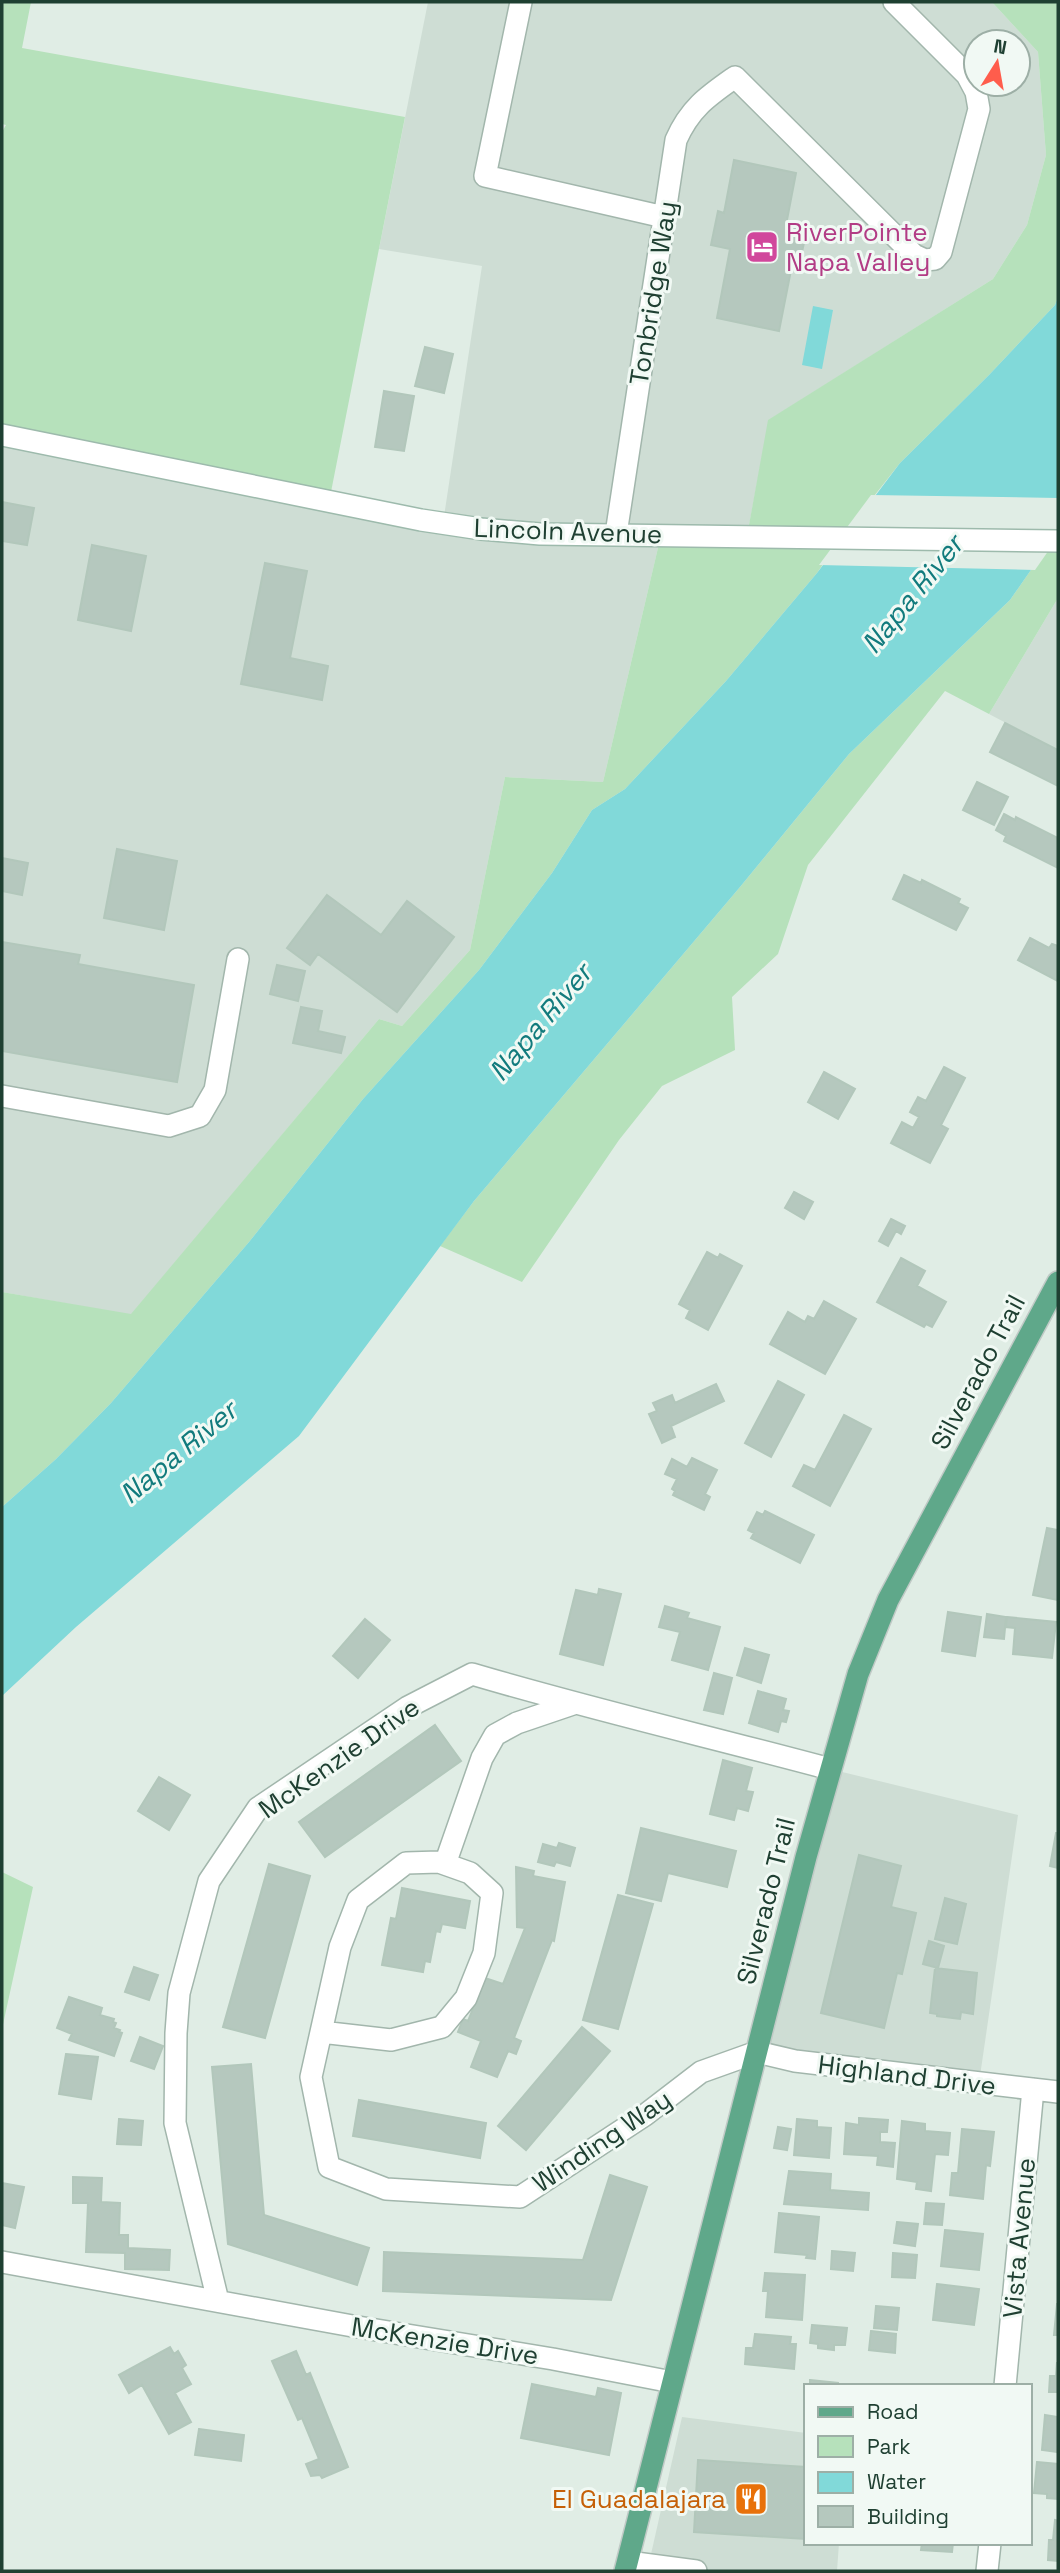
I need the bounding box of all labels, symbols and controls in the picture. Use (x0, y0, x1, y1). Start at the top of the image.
north arrow (962, 28, 1032, 98)
text: N (992, 33, 1009, 60)
street label: Tonbridge Way (622, 199, 684, 387)
place label: RiverPointe Napa Valley (786, 215, 930, 279)
hotel icon: RiverPointe Napa Valley (743, 228, 781, 266)
street label: Lincoln Avenue (473, 511, 663, 551)
water label: Napa River (853, 525, 973, 661)
water label: Napa River (481, 953, 602, 1088)
street label: Silverado Trail (923, 1289, 1033, 1455)
water label: Napa River (112, 1390, 247, 1511)
street label: McKenzie Drive (252, 1690, 426, 1826)
street label: Silverado Trail (729, 1814, 803, 1988)
street label: Highland Drive (816, 2047, 998, 2103)
street label: Winding Way (526, 2082, 678, 2200)
street label: Vista Avenue (995, 2156, 1043, 2320)
street label: McKenzie Drive (349, 2309, 541, 2373)
legend (804, 2384, 1032, 2545)
text: Road (867, 2398, 919, 2425)
text: Park (867, 2433, 911, 2460)
text: Water (867, 2468, 926, 2495)
restaurant icon: El Guadalajara (732, 2480, 770, 2518)
place label: El Guadalajara (552, 2482, 726, 2516)
text: Building (867, 2503, 949, 2530)

